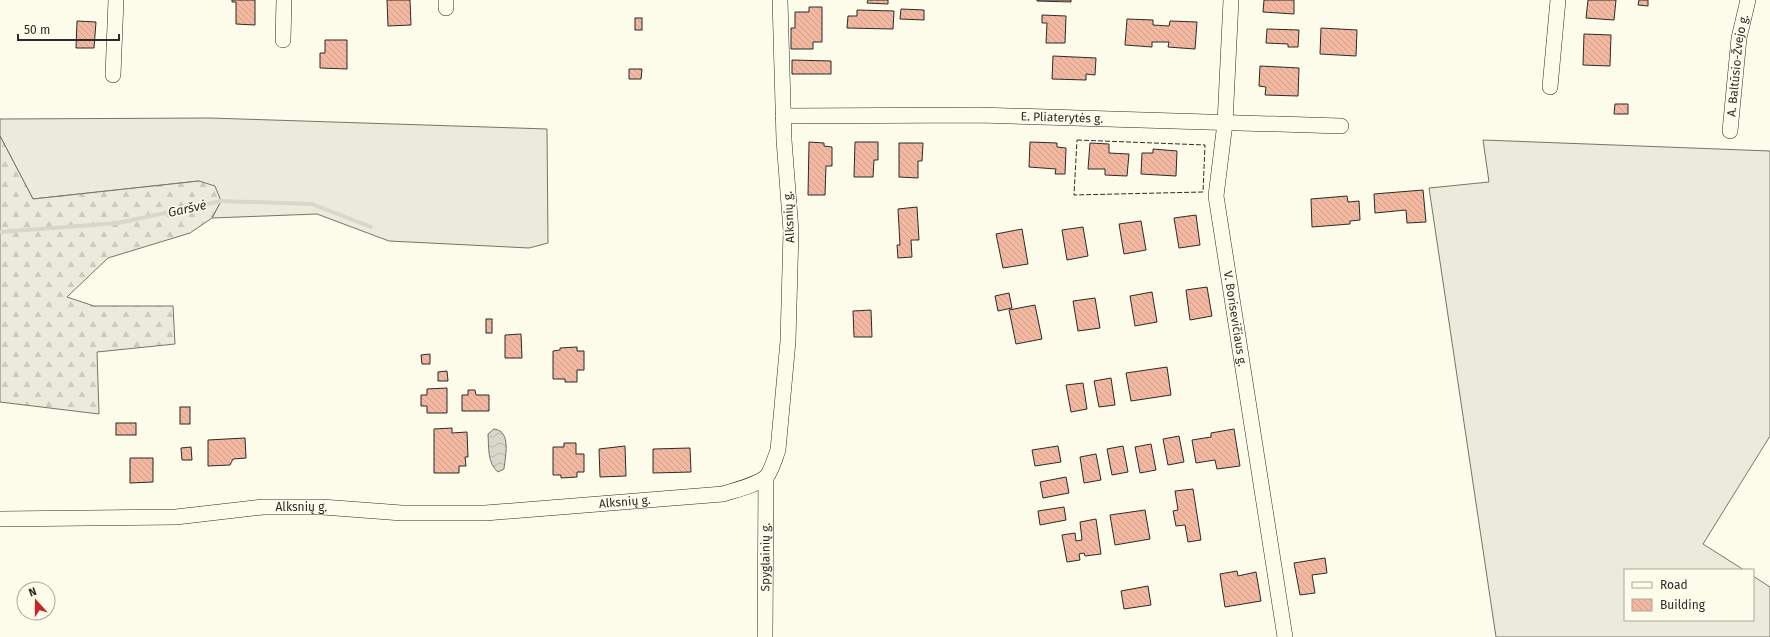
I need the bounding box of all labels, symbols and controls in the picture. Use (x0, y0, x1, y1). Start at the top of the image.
street label: A. Baltūsio-Žvejo g. (1724, 13, 1751, 117)
scale bar (18, 16, 119, 42)
text: 50 m (24, 23, 50, 37)
street label: E. Pliaterytės g. (1020, 109, 1104, 126)
street label: Alksnių g. (781, 191, 797, 243)
water label: Garšvė (166, 197, 208, 220)
street label: V. Borisevičiaus g. (1221, 270, 1250, 368)
street label: Alksnių g. (598, 493, 651, 511)
street label: Alksnių g. (275, 500, 328, 514)
street label: Spyglainių g. (758, 522, 773, 592)
legend (1624, 569, 1754, 621)
text: Road (1660, 578, 1688, 592)
north arrow (16, 581, 56, 621)
text: N (27, 585, 38, 600)
text: Building (1660, 598, 1706, 612)

